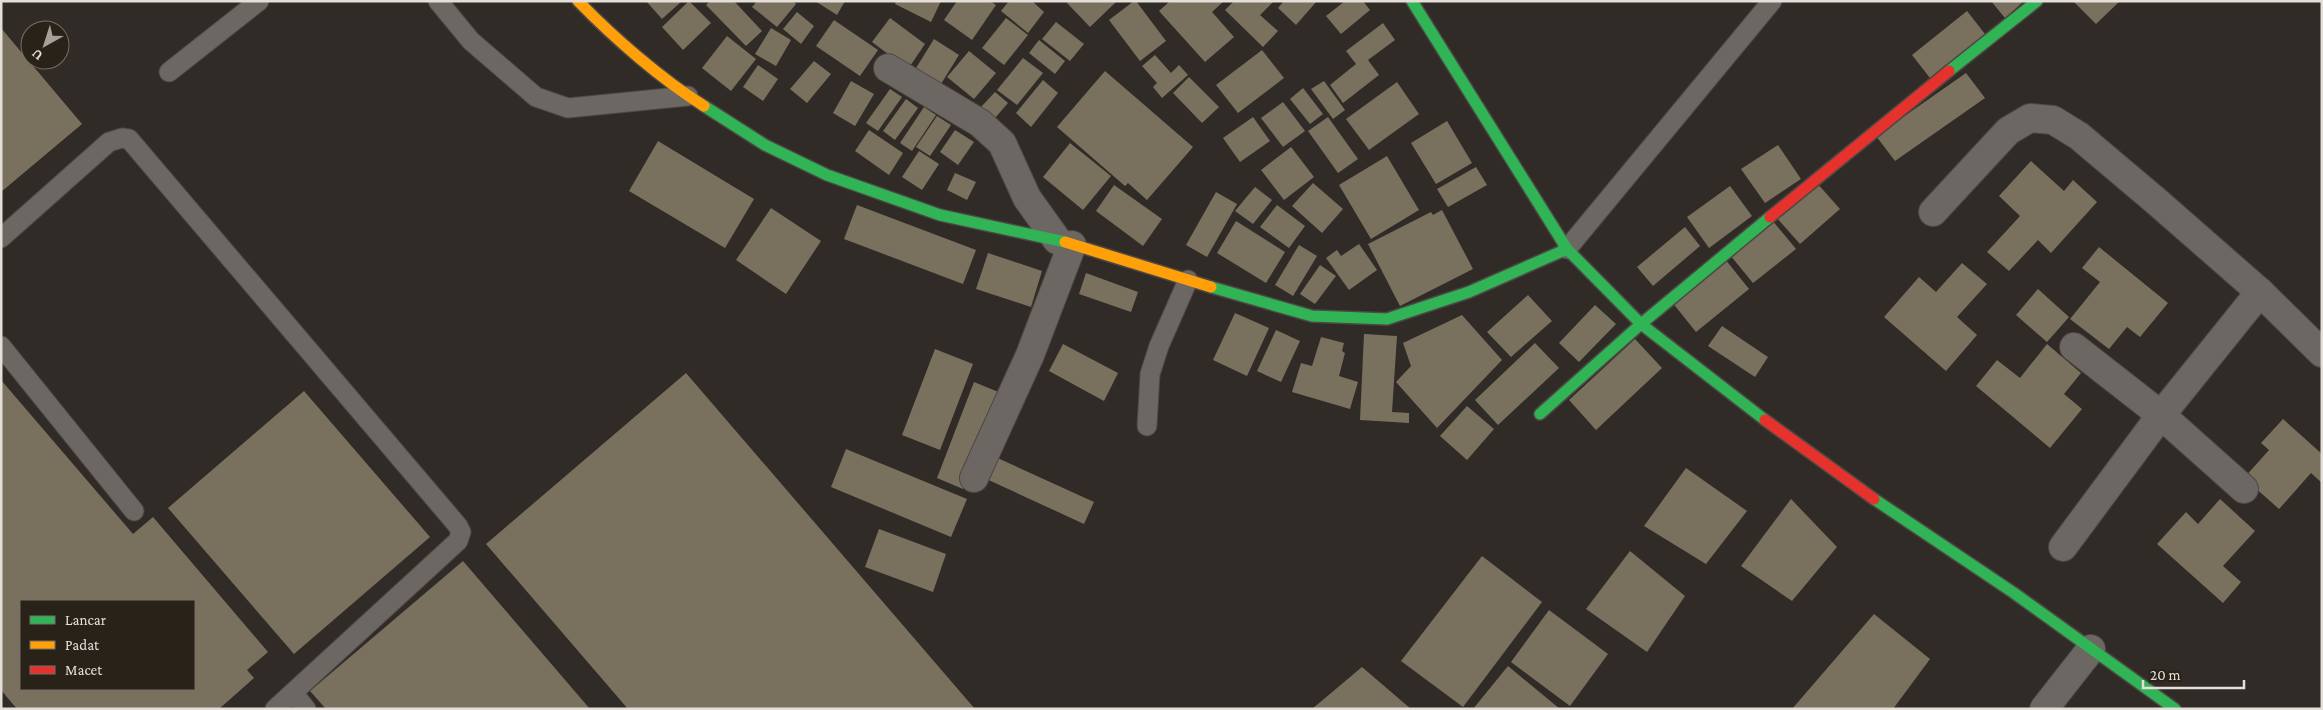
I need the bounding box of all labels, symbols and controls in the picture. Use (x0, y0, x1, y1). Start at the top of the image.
north arrow (20, 20, 70, 70)
text: U (28, 46, 46, 64)
legend (20, 600, 195, 690)
text: Lancar (65, 612, 107, 628)
text: Padat (65, 637, 100, 653)
scale bar (2143, 658, 2244, 690)
text: Macet (65, 662, 103, 678)
text: 20 m (2150, 667, 2181, 683)

